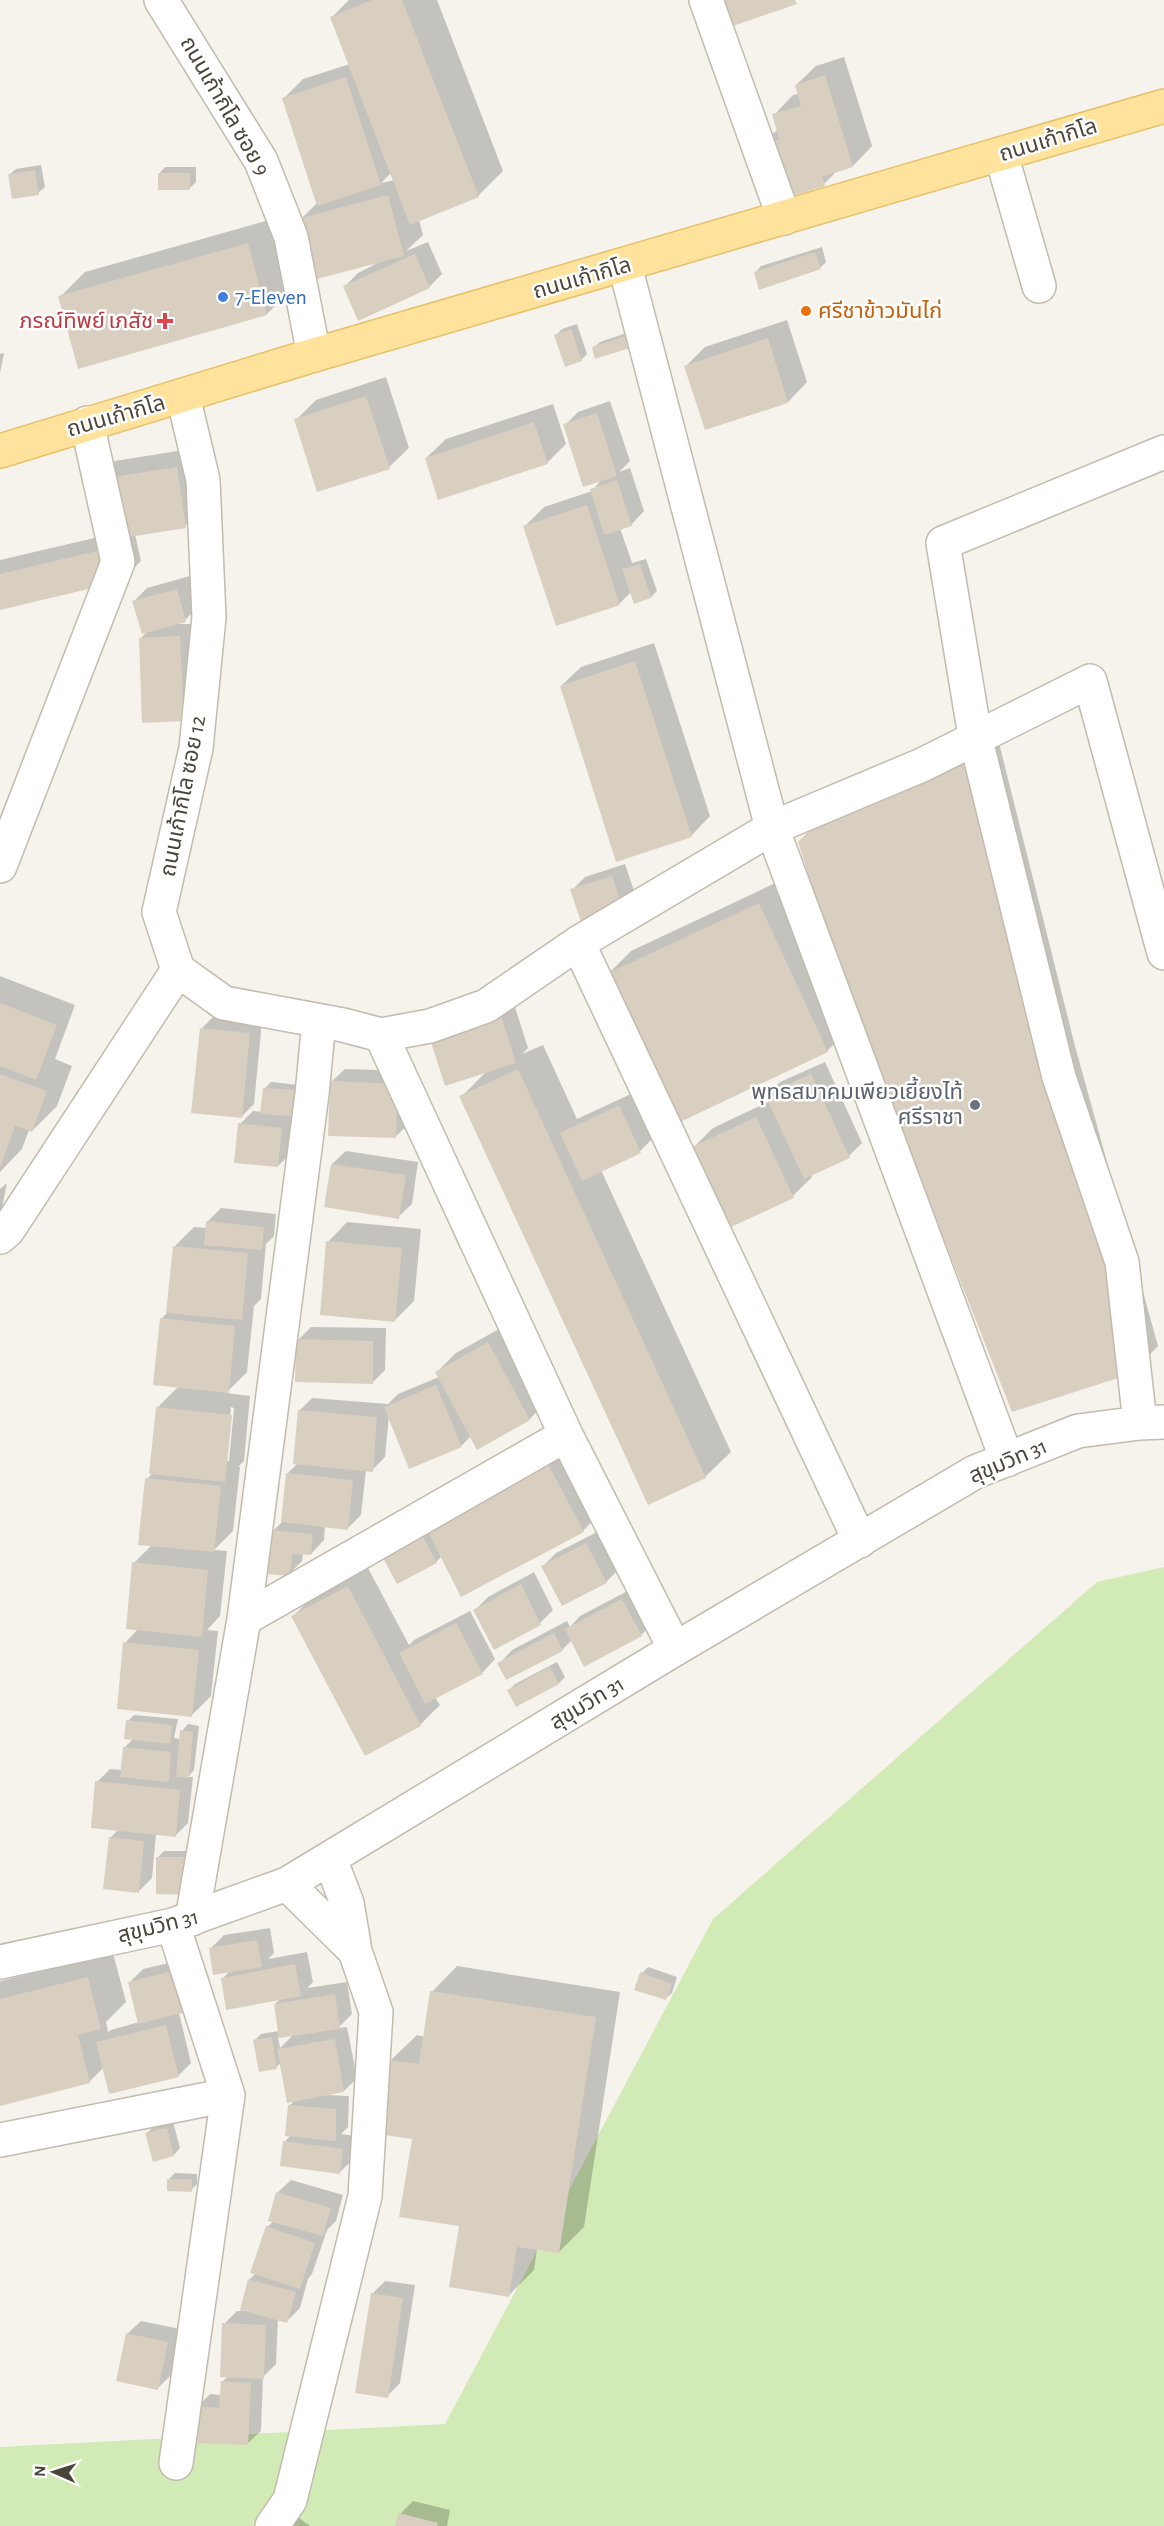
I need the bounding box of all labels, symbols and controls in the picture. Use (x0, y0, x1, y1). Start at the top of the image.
street label: ถนนเก้ากิโล ซอย 9 (176, 32, 275, 179)
street label: ถนนเก้ากิโล (996, 114, 1100, 165)
street label: ถนนเก้ากิโล (530, 253, 634, 303)
place label: 7-Eleven (235, 286, 307, 308)
marker: 7-Eleven (216, 290, 230, 304)
place label: ศรีชาข้าวมันไก่ (818, 299, 942, 322)
marker: ศรีชาข้าวมันไก่ (799, 304, 813, 318)
place label: ภรณ์ทิพย์ เภสัช (19, 310, 153, 332)
marker: ภรณ์ทิพย์ เภสัช (158, 314, 172, 328)
street label: ถนนเก้ากิโล (64, 391, 168, 441)
street label: ถนนเก้ากิโล ซอย 12 (156, 713, 209, 879)
place label: พุทธสมาคมเพียวเยี้ยงไท้ ศรีราชา (751, 1076, 963, 1128)
marker: พุทธสมาคมเพียวเยี้ยงไท้ ศรีราชา (968, 1098, 982, 1112)
street label: สุขุมวิท 31 (966, 1435, 1051, 1489)
street label: สุขุมวิท 31 (546, 1672, 629, 1735)
street label: สุขุมวิท 31 (115, 1905, 201, 1949)
north arrow (24, 2442, 84, 2502)
text: N (32, 2465, 48, 2477)

